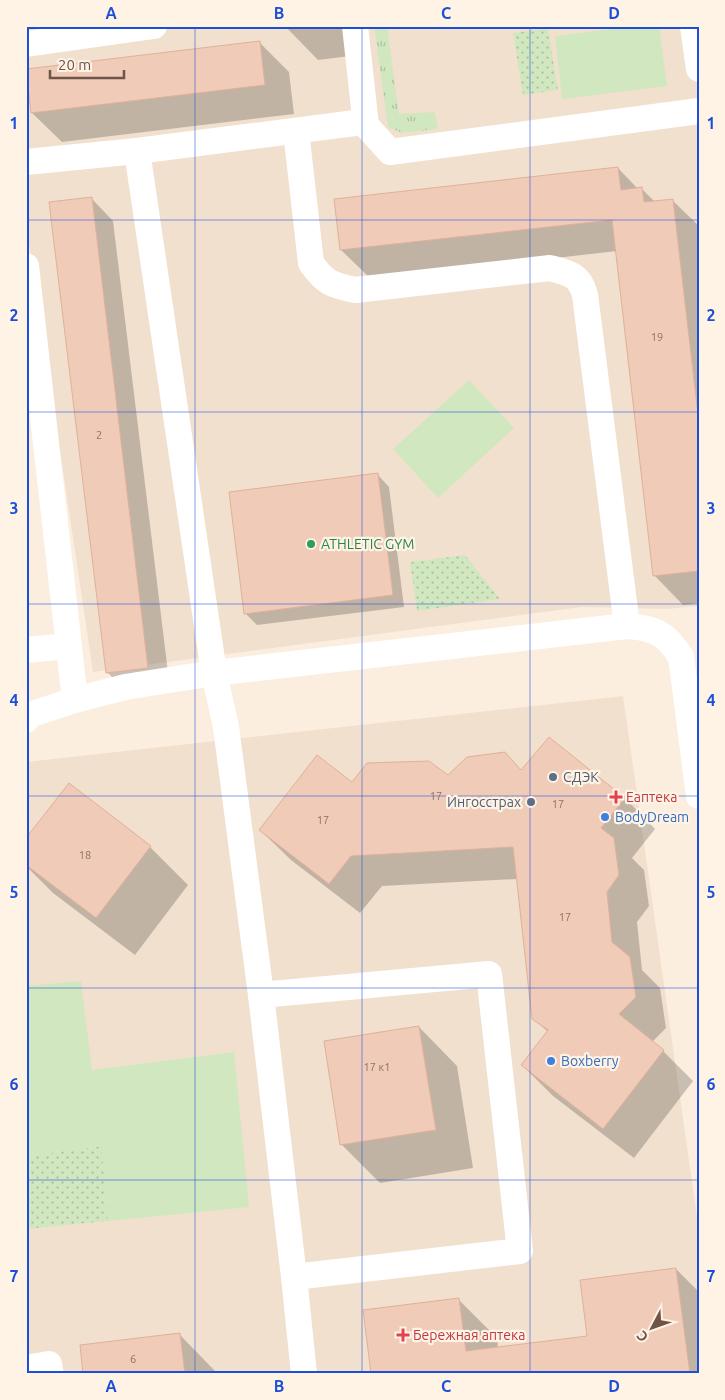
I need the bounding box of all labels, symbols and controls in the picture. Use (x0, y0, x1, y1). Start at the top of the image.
text: A (105, 4, 117, 22)
text: B (274, 4, 284, 22)
text: C (441, 4, 451, 22)
text: D (608, 4, 620, 22)
scale bar (50, 48, 124, 80)
text: 20 m (58, 56, 91, 73)
text: 1 (9, 114, 19, 132)
text: 1 (706, 114, 716, 132)
text: 2 (9, 306, 19, 324)
text: 2 (706, 306, 716, 324)
house number: 19 (651, 331, 663, 343)
house number: 2 (96, 429, 102, 441)
text: 3 (9, 499, 19, 517)
text: 3 (706, 499, 716, 517)
place label: ATHLETIC GYM (321, 536, 415, 552)
marker: ATHLETIC GYM (305, 538, 317, 550)
text: 4 (9, 691, 19, 709)
text: 4 (706, 691, 716, 709)
place label: СДЭК (563, 769, 599, 785)
marker: СДЭК (547, 771, 559, 783)
place label: Еаптека (626, 789, 677, 805)
house number: 17 (430, 790, 442, 802)
marker: Еаптека (610, 791, 622, 803)
place label: Ингосстрах (447, 794, 521, 810)
marker: Ингосстрах (525, 796, 537, 808)
house number: 17 (552, 798, 564, 810)
place label: BodyDream (615, 809, 689, 825)
marker: BodyDream (599, 811, 611, 823)
house number: 17 (317, 814, 329, 826)
house number: 18 (79, 849, 91, 861)
text: 5 (9, 883, 19, 901)
text: 5 (706, 883, 716, 901)
house number: 17 (559, 911, 571, 923)
place label: Boxberry (561, 1053, 619, 1069)
marker: Boxberry (545, 1055, 557, 1067)
house number: 17 к1 (364, 1061, 390, 1073)
text: 6 (9, 1075, 19, 1093)
text: 6 (706, 1075, 716, 1093)
text: 7 (9, 1267, 19, 1285)
text: 7 (706, 1267, 716, 1285)
north arrow (628, 1302, 678, 1352)
place label: Бережная аптека (413, 1327, 525, 1343)
text: С (633, 1328, 651, 1345)
marker: Бережная аптека (397, 1329, 409, 1341)
house number: 6 (130, 1353, 136, 1365)
text: A (105, 1377, 117, 1395)
text: B (274, 1377, 284, 1395)
text: C (441, 1377, 451, 1395)
text: D (608, 1377, 620, 1395)

